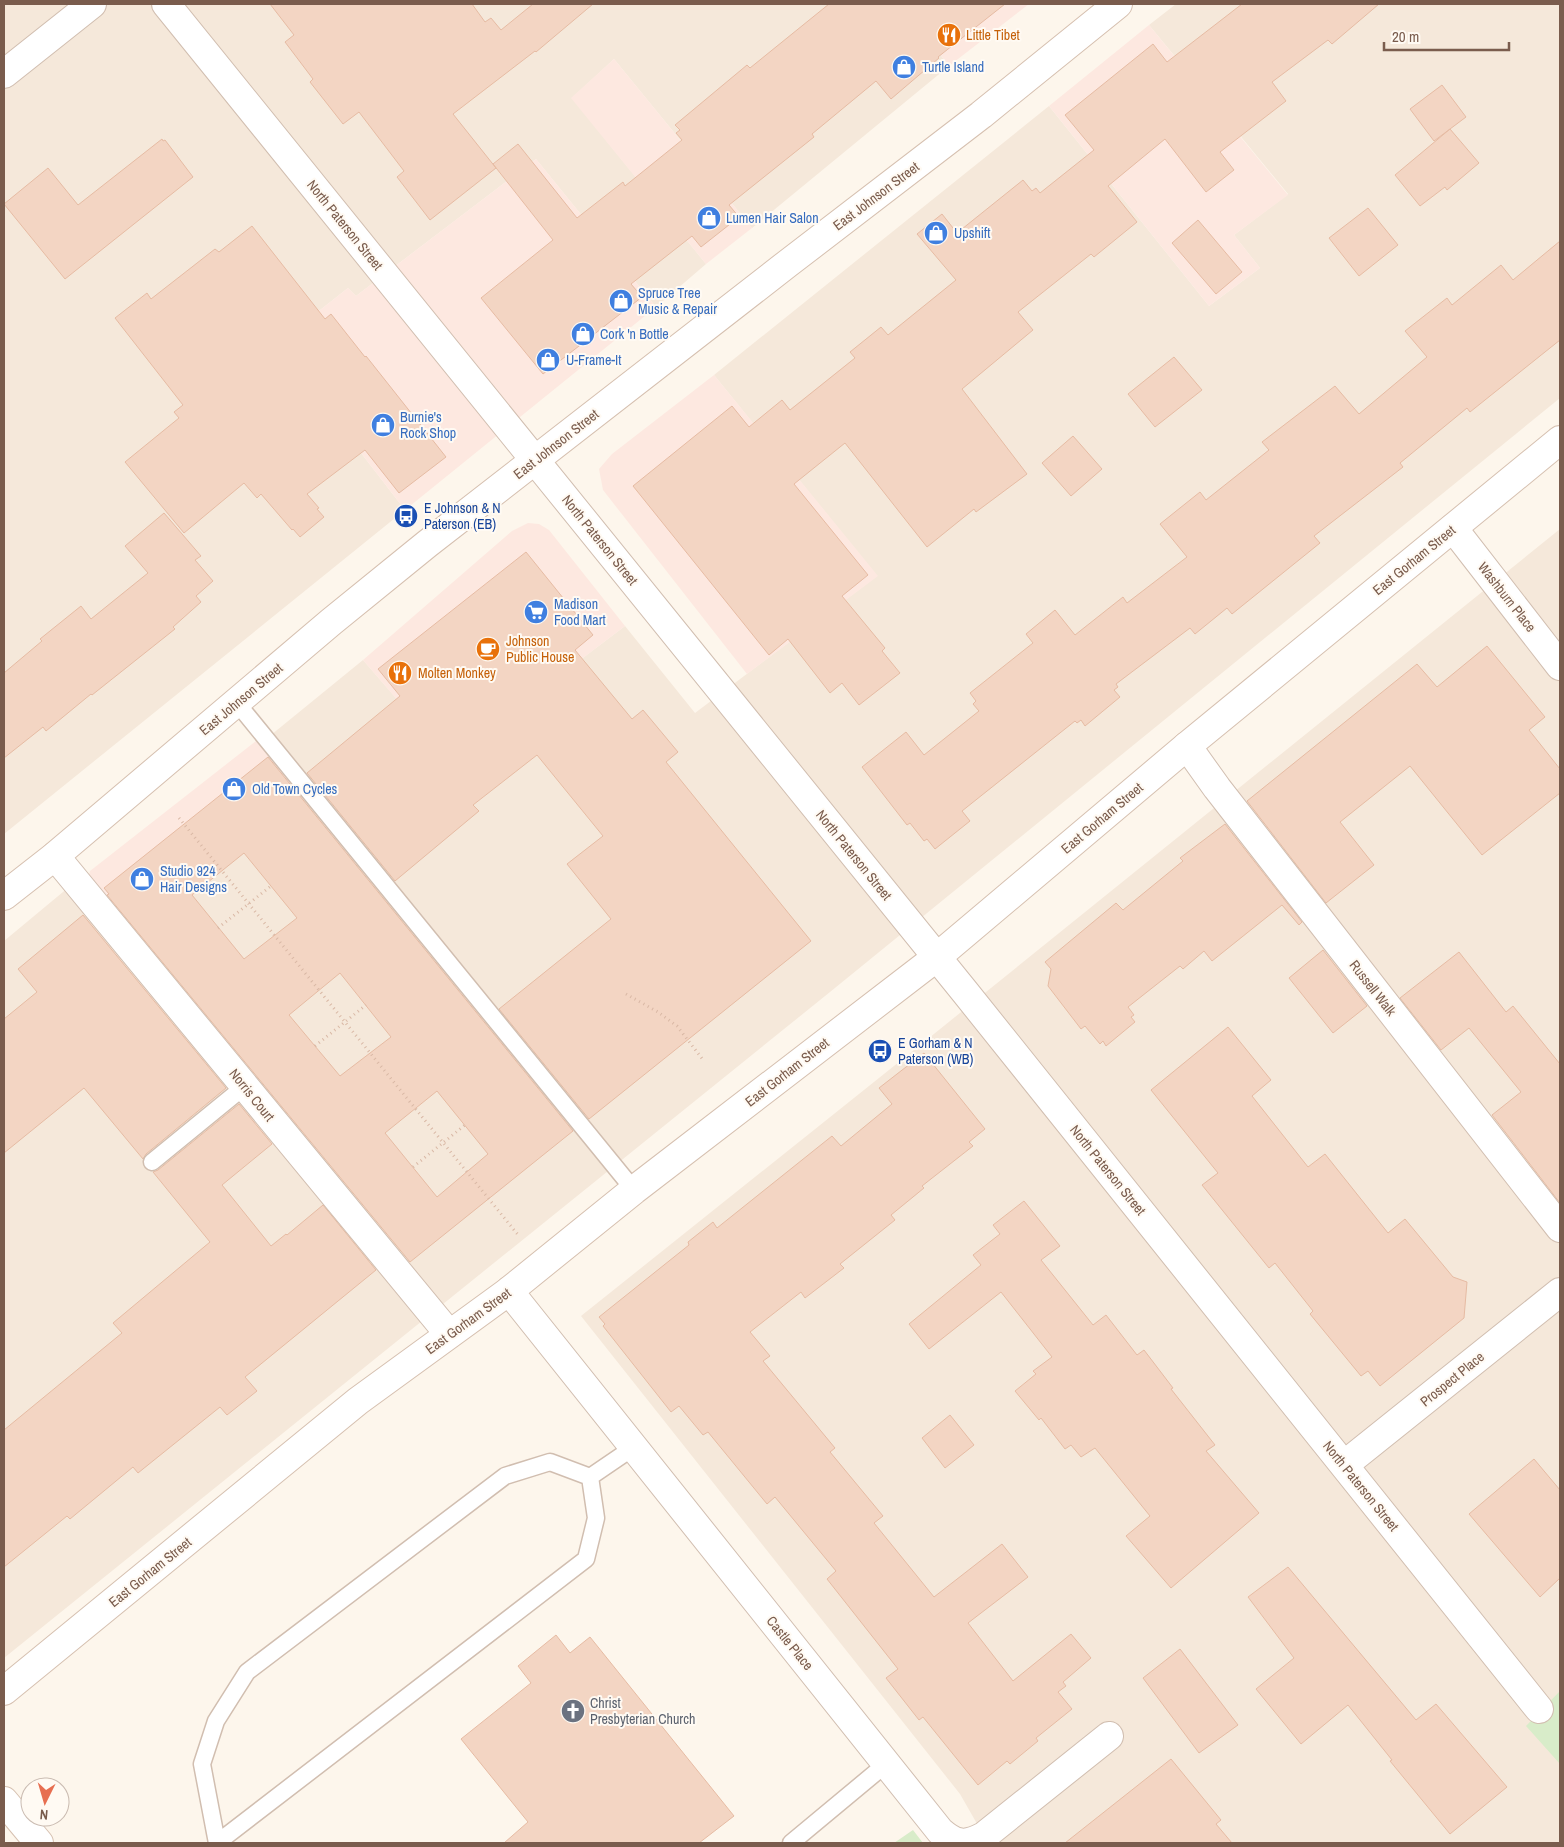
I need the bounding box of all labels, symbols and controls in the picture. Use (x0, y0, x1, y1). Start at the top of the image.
scale bar (1384, 20, 1509, 52)
restaurant icon: Little Tibet (936, 22, 962, 48)
place label: Little Tibet (966, 26, 1020, 44)
text: 20 m (1392, 26, 1419, 47)
shop icon: Turtle Island (891, 54, 917, 80)
place label: Turtle Island (922, 58, 984, 76)
street label: East Johnson Street (829, 158, 923, 234)
street label: North Paterson Street (303, 176, 387, 274)
shop icon: Lumen Hair Salon (696, 205, 722, 231)
place label: Lumen Hair Salon (726, 209, 819, 227)
shop icon: Upshift (923, 220, 949, 246)
place label: Upshift (954, 224, 990, 242)
place label: Spruce Tree Music & Repair (638, 284, 717, 318)
shop icon: Spruce Tree Music & Repair (608, 288, 634, 314)
shop icon: Cork 'n Bottle (570, 321, 596, 347)
place label: Cork 'n Bottle (600, 325, 669, 343)
shop icon: U-Frame-It (535, 347, 561, 373)
place label: U-Frame-It (566, 351, 621, 369)
street label: East Johnson Street (510, 405, 602, 483)
place label: Burnie's Rock Shop (400, 408, 456, 442)
shop icon: Burnie's Rock Shop (370, 412, 396, 438)
street label: North Paterson Street (558, 491, 642, 589)
place label: E Johnson & N Paterson (EB) (424, 499, 501, 533)
bus stop icon: E Johnson & N Paterson (EB) (393, 503, 419, 529)
street label: East Gorham Street (1369, 521, 1459, 599)
street label: Washburn Place (1474, 558, 1540, 636)
place label: Madison Food Mart (554, 595, 606, 629)
supermarket icon: Madison Food Mart (523, 599, 549, 625)
place label: Johnson Public House (506, 632, 574, 666)
cafe icon: Johnson Public House (475, 636, 501, 662)
street label: East Johnson Street (196, 659, 286, 739)
restaurant icon: Molten Monkey (387, 660, 413, 686)
place label: Molten Monkey (418, 664, 496, 682)
shop icon: Old Town Cycles (221, 776, 247, 802)
street label: East Gorham Street (1057, 778, 1147, 858)
place label: Old Town Cycles (252, 780, 338, 798)
street label: North Paterson Street (812, 806, 896, 904)
place label: Studio 924 Hair Designs (160, 862, 227, 896)
shop icon: Studio 924 Hair Designs (129, 866, 155, 892)
street label: Russell Walk (1346, 956, 1401, 1020)
street label: East Gorham Street (741, 1034, 833, 1110)
place label: E Gorham & N Paterson (WB) (898, 1034, 973, 1068)
bus stop icon: E Gorham & N Paterson (WB) (867, 1038, 893, 1064)
street label: Norris Court (225, 1065, 279, 1125)
street label: North Paterson Street (1066, 1121, 1150, 1219)
street label: East Gorham Street (422, 1284, 514, 1358)
street label: Prospect Place (1416, 1348, 1488, 1410)
street label: North Paterson Street (1319, 1437, 1403, 1535)
street label: East Gorham Street (105, 1533, 195, 1611)
street label: Castle Place (763, 1612, 817, 1674)
place label: Christ Presbyterian Church (590, 1694, 695, 1728)
church icon: Christ Presbyterian Church (560, 1698, 586, 1724)
north arrow (20, 1777, 70, 1827)
text: N (39, 1806, 49, 1824)

